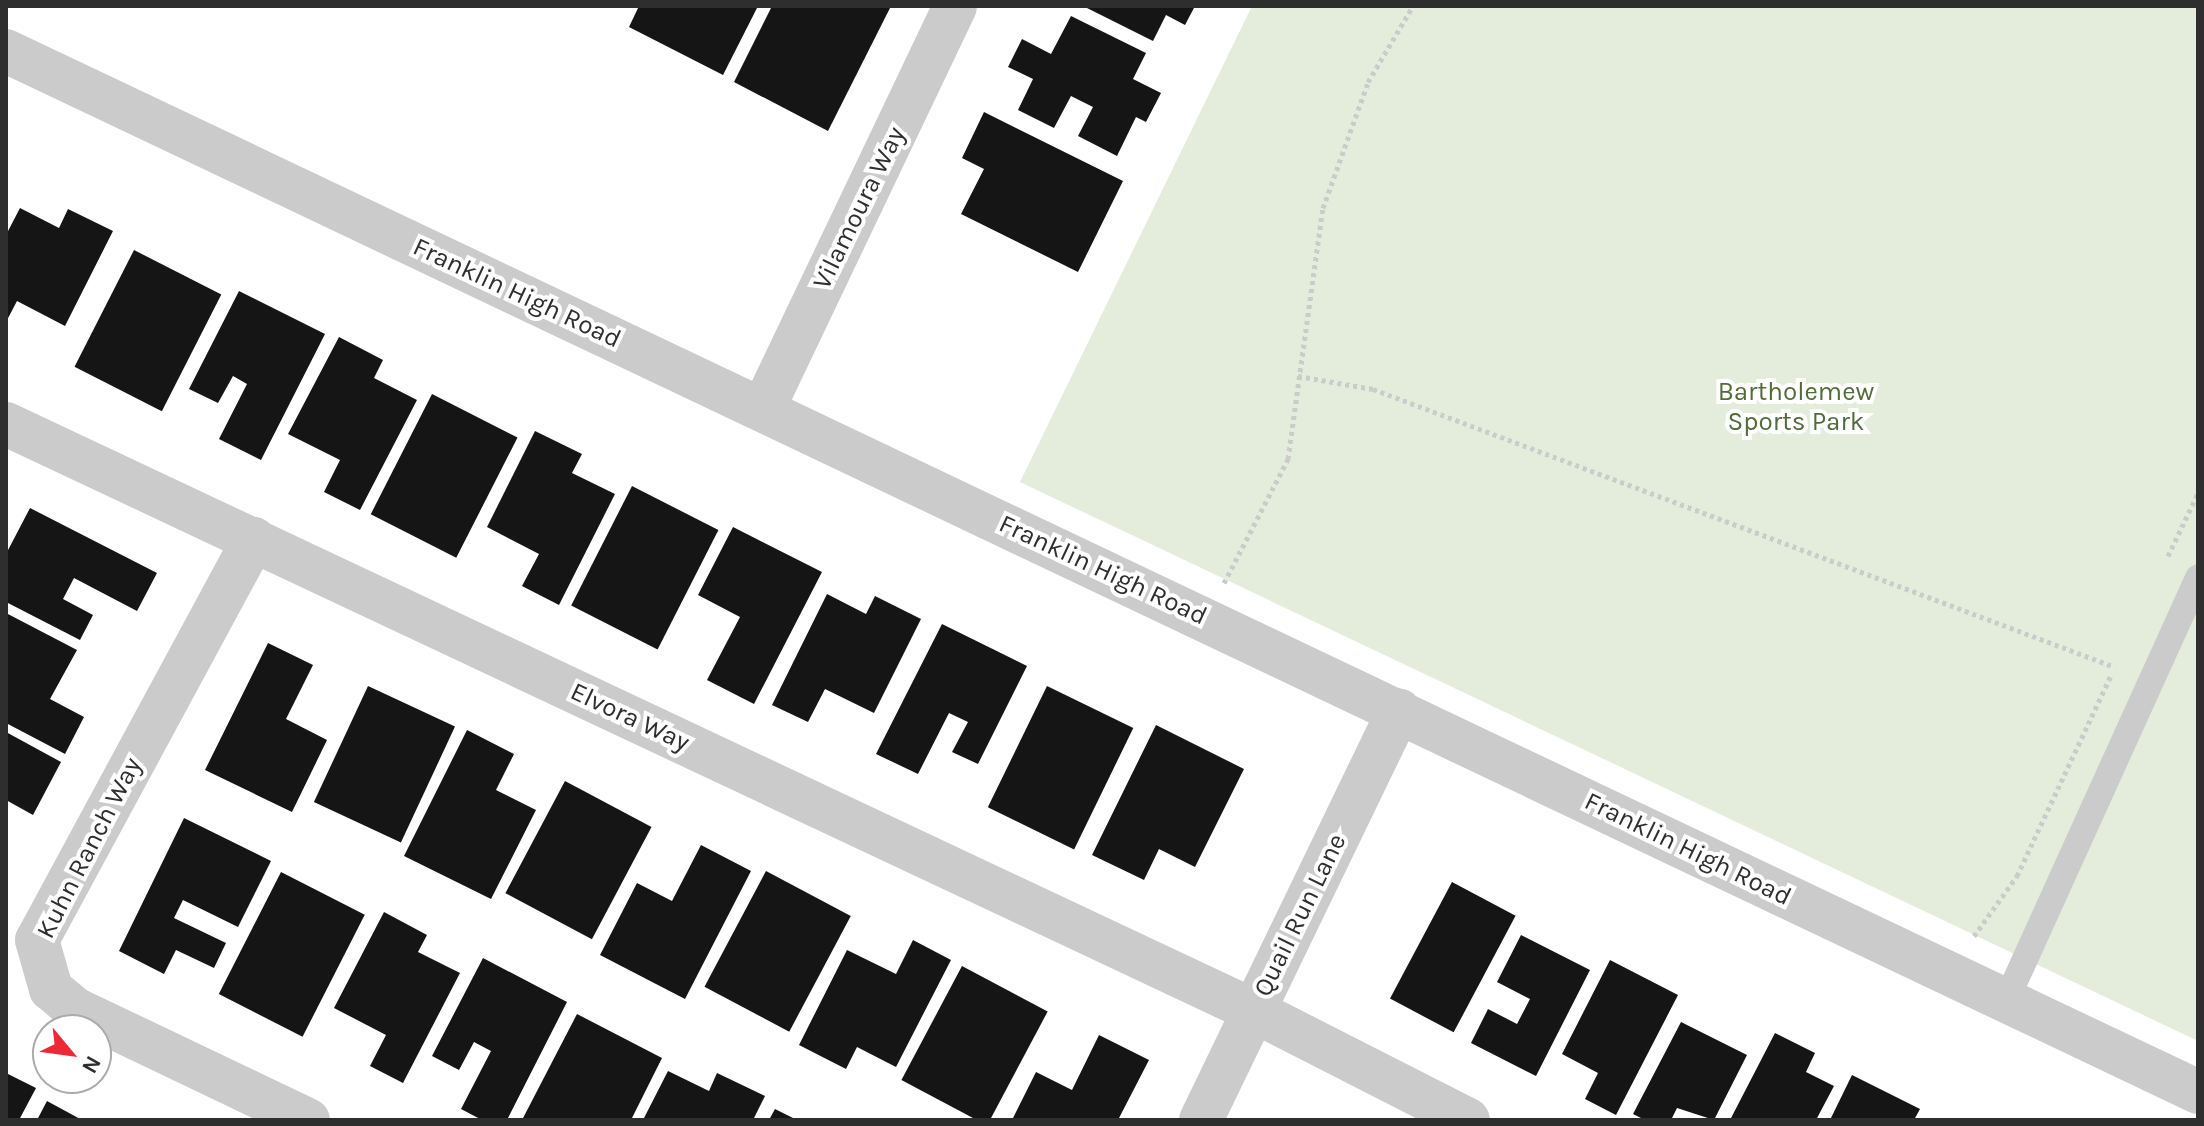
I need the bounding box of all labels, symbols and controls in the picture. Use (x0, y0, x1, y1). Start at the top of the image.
street label: Vilamoura Way (806, 122, 912, 294)
street label: Franklin High Road (408, 231, 626, 355)
park label: Bartholemew Sports Park (1718, 376, 1874, 438)
street label: Franklin High Road (994, 508, 1212, 632)
street label: Elvora Way (565, 676, 695, 758)
street label: Kuhn Ranch Way (30, 752, 148, 944)
street label: Franklin High Road (1580, 785, 1796, 913)
street label: Quail Run Lane (1247, 829, 1353, 1001)
north arrow (32, 1014, 112, 1094)
text: N (76, 1051, 106, 1078)

